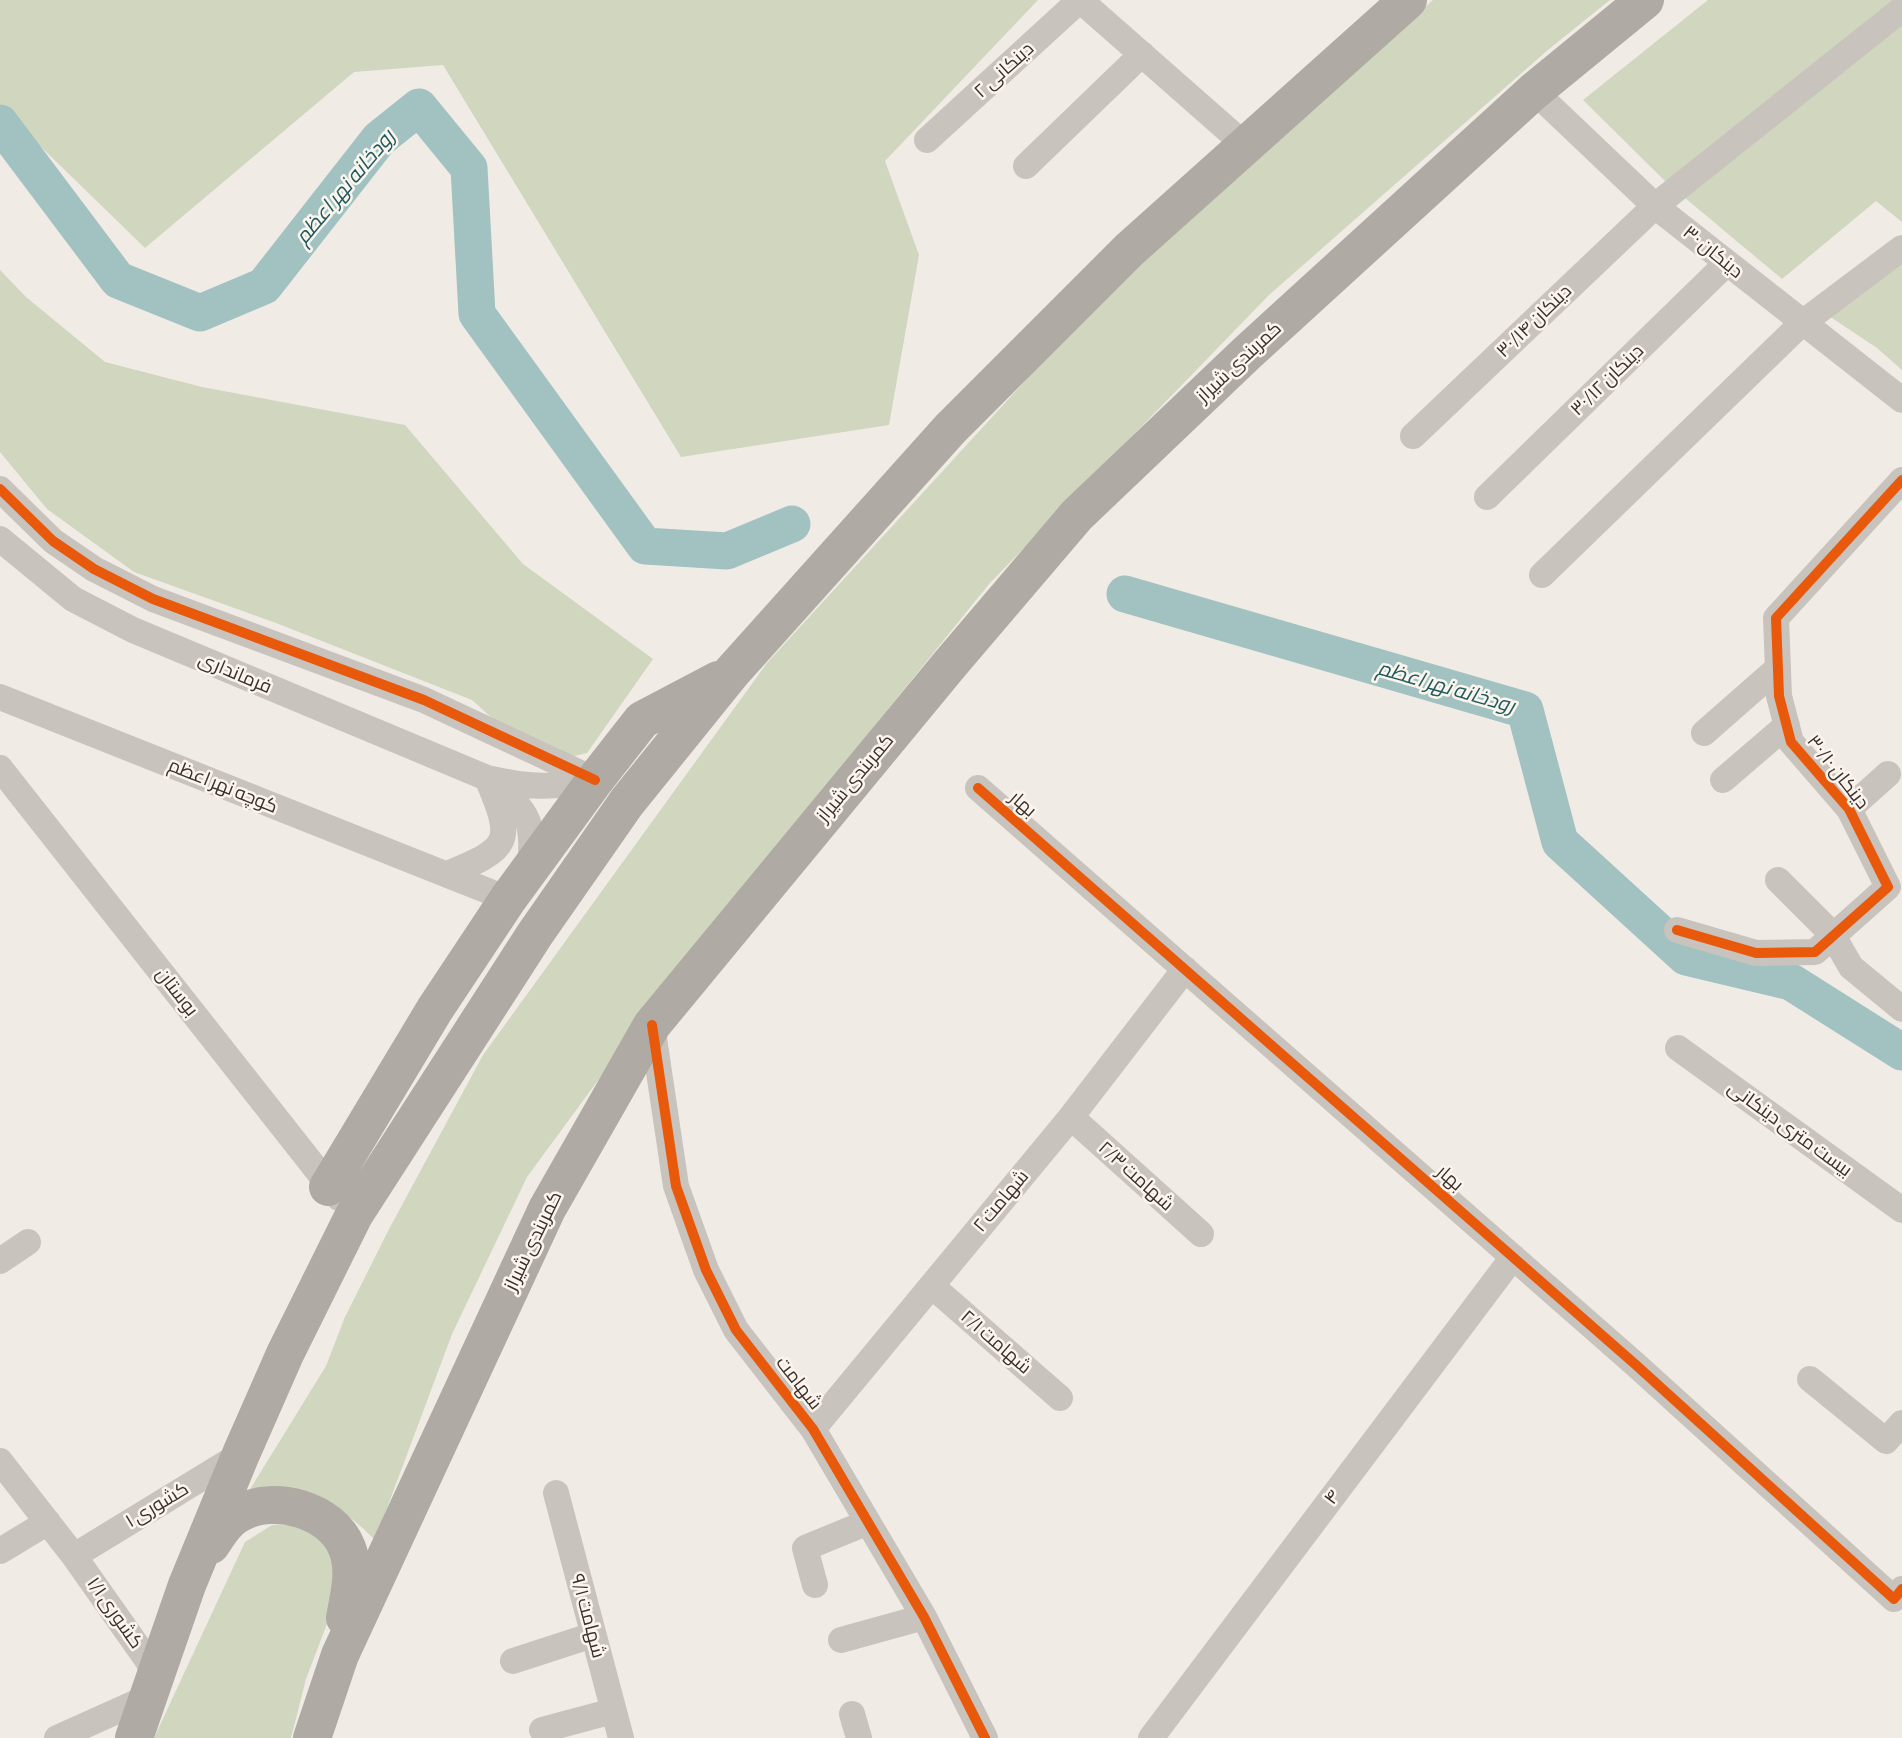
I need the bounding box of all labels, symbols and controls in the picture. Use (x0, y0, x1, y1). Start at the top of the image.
street label: ۲ دینکانی (969, 37, 1039, 103)
water label: رودخانه نهر اعظم (290, 125, 400, 249)
street label: ۳۰ دینکان (1678, 221, 1748, 283)
street label: ۳۰/۱۴ دینکان (1492, 280, 1576, 362)
street label: کمربندی شیراز (1192, 317, 1286, 407)
street label: ۳۰/۱۲ دینکان (1566, 339, 1648, 421)
street label: فرمانداری (195, 647, 275, 699)
water label: رودخانه نهر اعظم (1374, 655, 1518, 719)
street label: کمربندی شیراز (812, 729, 898, 827)
street label: ۳۰/۱۰ دینکان (1802, 730, 1874, 814)
street label: کوچه نهر اعظم (165, 754, 281, 818)
street label: بهار (1005, 786, 1041, 822)
street label: بوستان (151, 963, 203, 1021)
street label: بیست متری دینکانی (1723, 1076, 1857, 1182)
street label: ۲/۳ شهامت (1094, 1136, 1178, 1216)
street label: بهار (1432, 1160, 1468, 1196)
street label: ۲ شهامت (968, 1165, 1034, 1237)
street label: کمربندی شیراز (499, 1187, 567, 1295)
street label: ۲/۱ شهامت (956, 1305, 1036, 1379)
street label: شهامت (771, 1352, 827, 1414)
street label: ۱ کشوری (121, 1477, 193, 1533)
street label: ۴ (1319, 1485, 1345, 1509)
street label: ۹/۱ شهامت (566, 1571, 610, 1661)
street label: ۱/۱ کشوری (82, 1573, 148, 1653)

